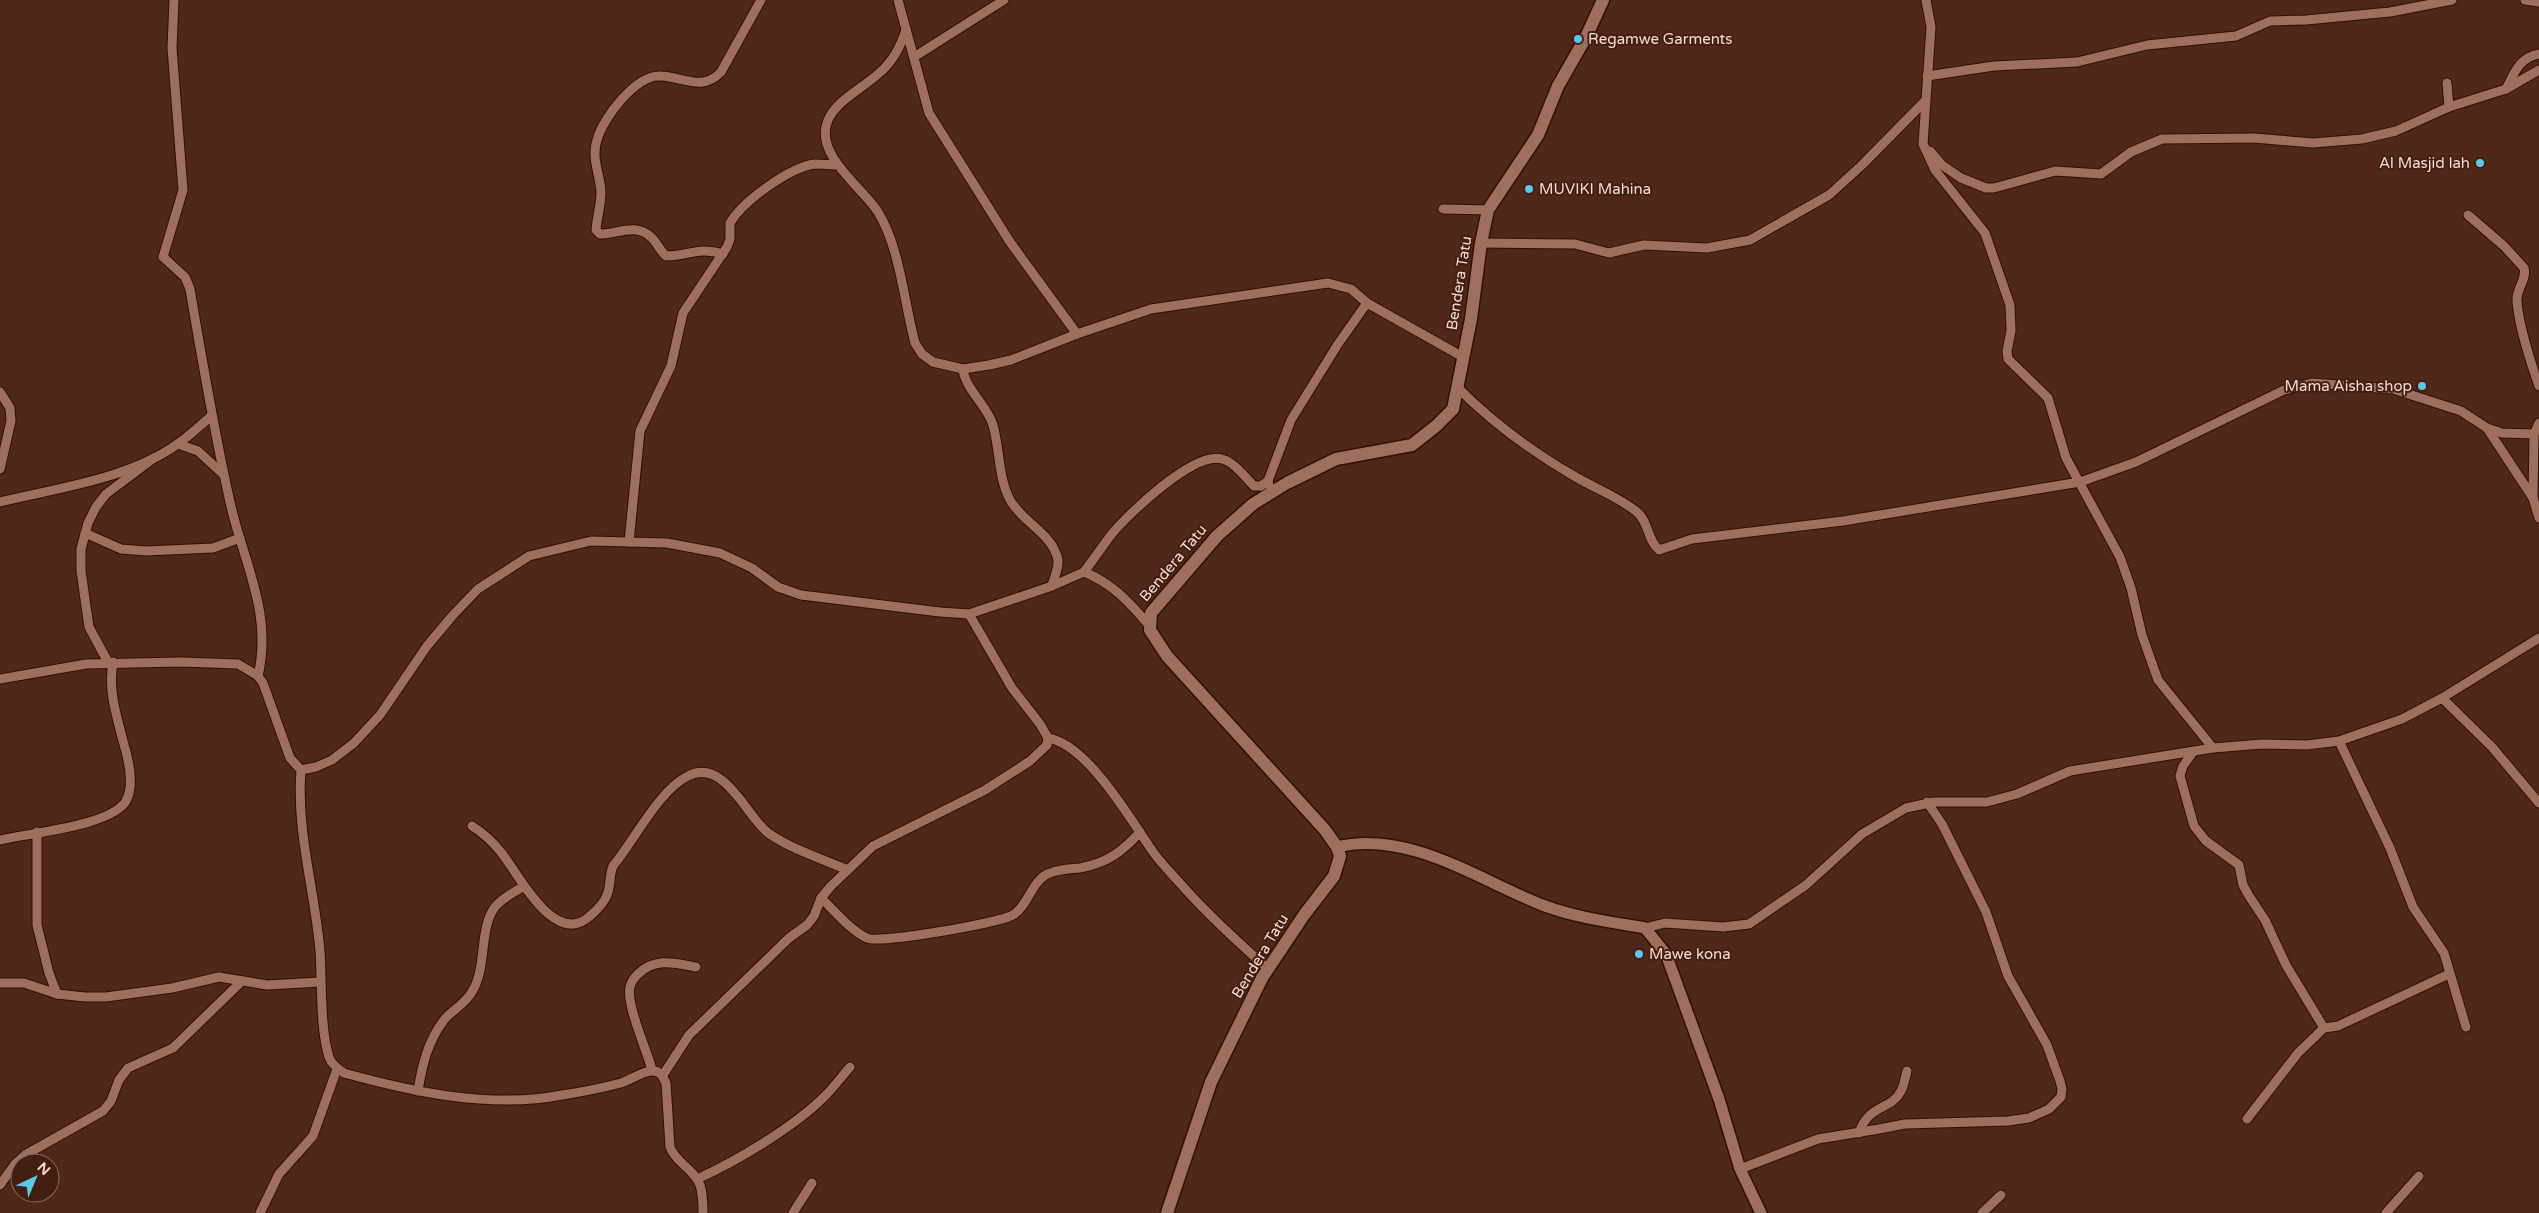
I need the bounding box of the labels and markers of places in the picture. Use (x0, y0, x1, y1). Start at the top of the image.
place label: Regamwe Garments (1588, 30, 1733, 48)
marker: Regamwe Garments (1572, 33, 1584, 45)
place label: Al Masjid lah (2379, 154, 2470, 172)
marker: Al Masjid lah (2474, 157, 2486, 169)
place label: MUVIKI Mahina (1539, 180, 1651, 198)
marker: MUVIKI Mahina (1523, 183, 1535, 195)
place label: Mama Aisha shop (2285, 377, 2412, 395)
marker: Mama Aisha shop (2416, 380, 2428, 392)
place label: Mawe kona (1649, 945, 1731, 963)
marker: Mawe kona (1633, 948, 1645, 960)

